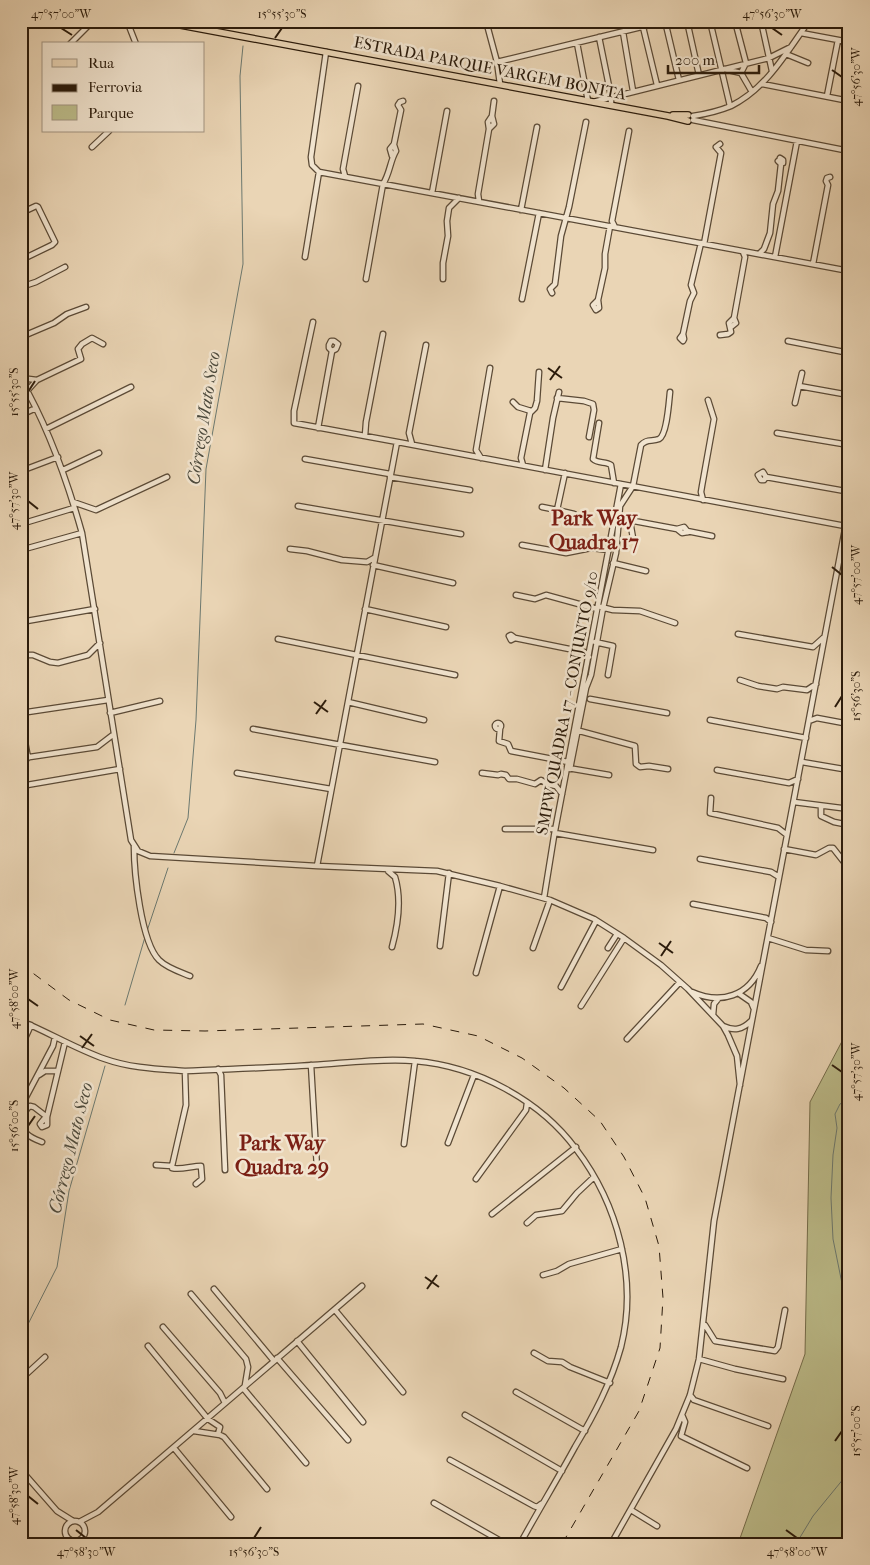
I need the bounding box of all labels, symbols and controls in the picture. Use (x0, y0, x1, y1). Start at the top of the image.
text: 47°57'00"W (31, 7, 92, 21)
text: 15°55'30"S (257, 7, 307, 21)
text: 47°56'30"W (742, 7, 803, 21)
street label: ESTRADA PARQUE VARGEM BONITA (352, 32, 628, 104)
legend (42, 42, 205, 132)
scale bar (668, 42, 759, 74)
text: 47°56'30"W (849, 46, 863, 107)
text: 200 m (675, 51, 715, 69)
text: Rua (88, 54, 115, 72)
text: Ferrovia (88, 78, 143, 96)
text: Parque (88, 104, 134, 122)
water label: Córrego Mato Seco (183, 350, 225, 486)
text: 15°55'30"S (7, 367, 21, 417)
text: 47°57'30"W (7, 471, 21, 530)
district label: Park Way Quadra 17 (549, 506, 639, 554)
text: 47°57'00"W (849, 544, 863, 605)
street label: SMPW QUADRA 17 - CONJUNTO 9/10 (532, 570, 602, 836)
text: 15°56'30"S (849, 671, 863, 721)
text: 47°58'00"W (7, 968, 21, 1029)
text: 47°57'30"W (849, 1042, 863, 1101)
water label: Córrego Mato Seco (45, 1080, 97, 1216)
text: 15°56'00"S (7, 1100, 21, 1152)
district label: Park Way Quadra 29 (235, 1131, 329, 1179)
text: 15°57'00"S (849, 1405, 863, 1457)
text: 47°58'30"W (7, 1465, 21, 1525)
text: 47°58'30"W (57, 1545, 117, 1559)
text: 15°56'30"S (229, 1545, 279, 1559)
text: 47°58'00"W (767, 1545, 828, 1559)

